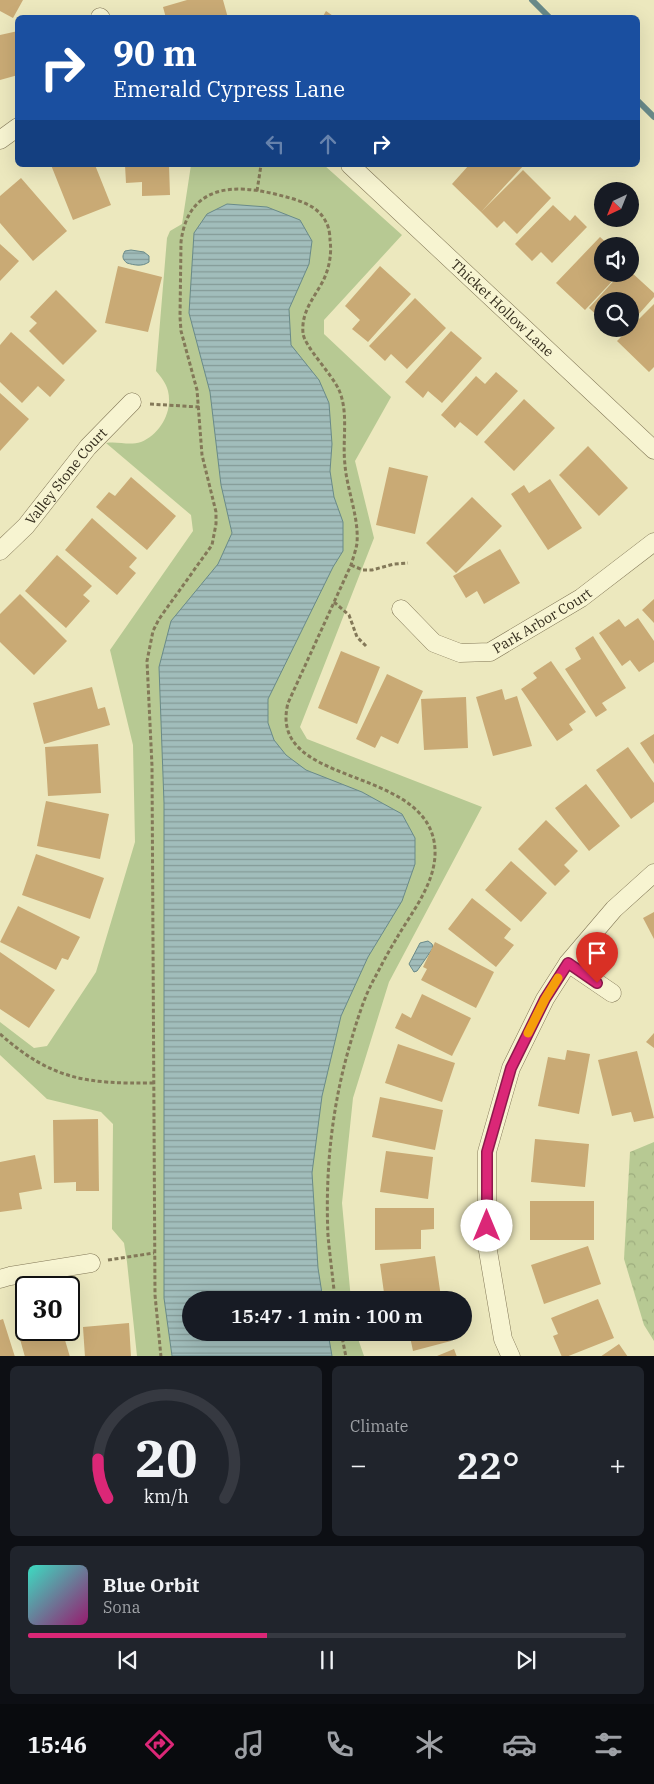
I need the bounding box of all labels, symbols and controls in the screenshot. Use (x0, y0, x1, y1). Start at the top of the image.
text: 90 m (113, 30, 197, 76)
icon: right (30, 35, 95, 100)
text: Emerald Cypress Lane (113, 74, 345, 103)
icon: left (261, 130, 289, 158)
icon: ahead (314, 130, 342, 158)
icon: right (367, 130, 395, 158)
north arrow (594, 182, 639, 228)
map controls (594, 182, 639, 337)
button: sound (594, 237, 639, 282)
street label: Thicket Hollow Lane (447, 255, 558, 361)
button: search (594, 292, 639, 337)
street label: Valley Stone Court (21, 424, 111, 529)
street label: Park Arbor Court (489, 584, 595, 657)
pin (576, 932, 618, 983)
icon: arrive (583, 939, 611, 967)
position arrow (460, 1199, 512, 1251)
speed limit sign: 30 (15, 1276, 80, 1341)
text: 15:47 · 1 min · 100 m (231, 1304, 423, 1328)
text: Climate (350, 1416, 408, 1436)
text: 20 (135, 1424, 197, 1491)
text: 22° (456, 1440, 520, 1489)
text: − (350, 1446, 367, 1483)
text: + (609, 1446, 626, 1483)
text: km/h (143, 1485, 189, 1508)
text: Blue Orbit (103, 1573, 199, 1597)
text: Sona (103, 1597, 140, 1617)
icon: previous (114, 1646, 142, 1674)
icon: pause (313, 1646, 341, 1674)
icon: next (512, 1646, 540, 1674)
icon: directions (142, 1727, 177, 1762)
icon: music (232, 1727, 267, 1762)
icon: phone (322, 1727, 357, 1762)
icon: climate (412, 1727, 447, 1762)
icon: car (502, 1727, 537, 1762)
icon: filters (591, 1727, 626, 1762)
text: 15:46 (27, 1730, 87, 1759)

